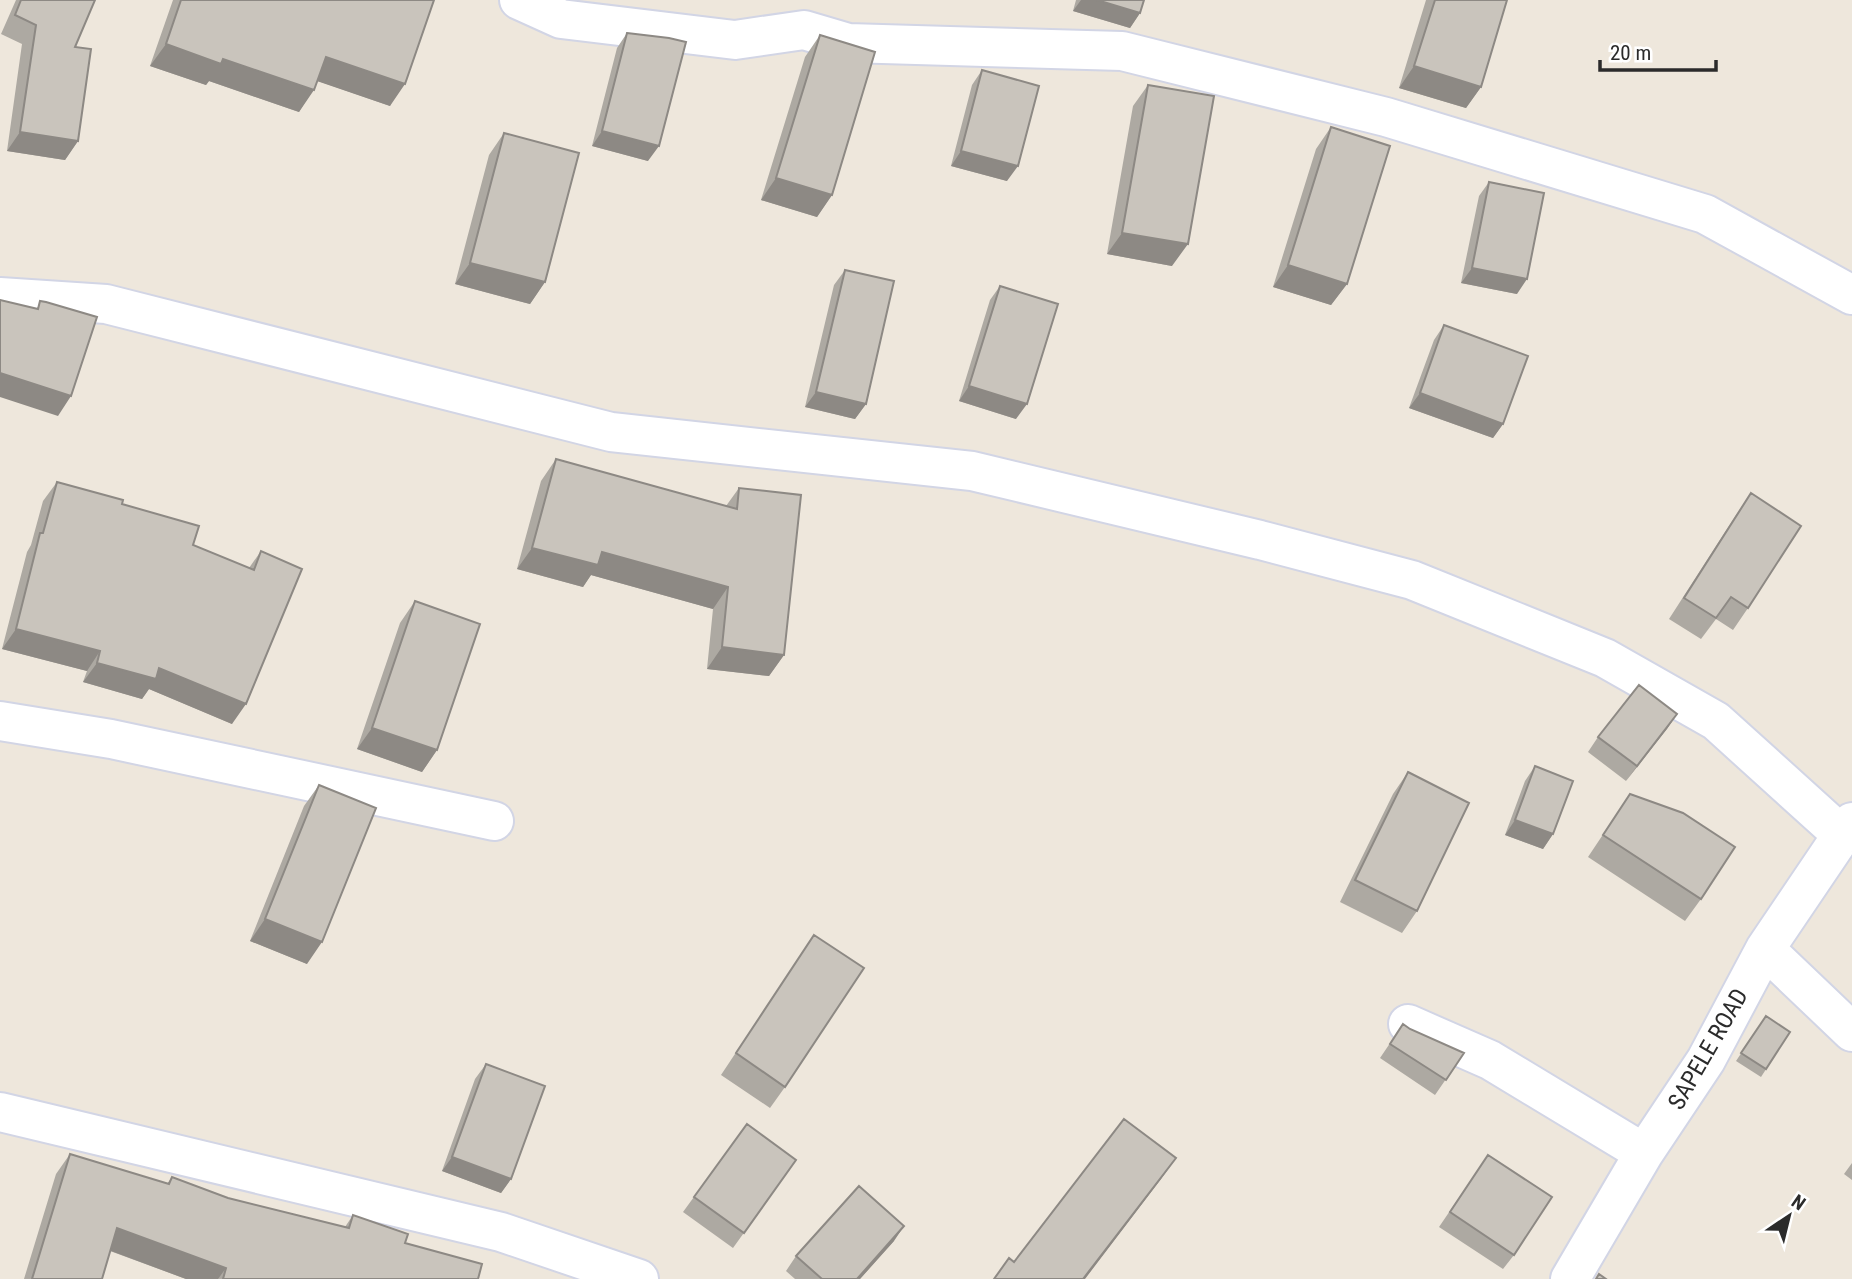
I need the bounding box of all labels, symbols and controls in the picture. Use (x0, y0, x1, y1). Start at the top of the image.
scale bar (1600, 28, 1716, 72)
text: 20 m (1610, 41, 1651, 65)
street label: SAPELE ROAD (1662, 984, 1754, 1114)
north arrow (1754, 1181, 1824, 1251)
text: N (1787, 1190, 1810, 1215)

